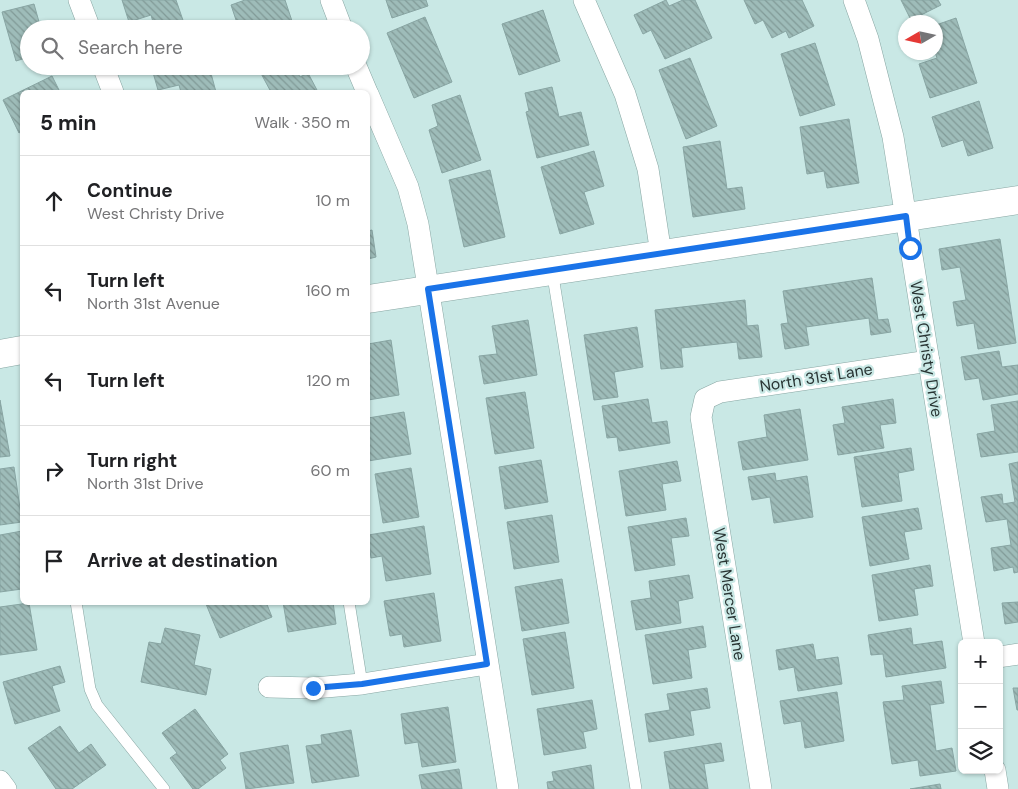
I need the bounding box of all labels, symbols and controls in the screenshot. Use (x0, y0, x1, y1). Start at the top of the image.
north arrow (898, 15, 943, 60)
search box (20, 20, 370, 75)
icon: search (38, 34, 66, 62)
text: Search here (78, 35, 183, 60)
text: 5 min (40, 109, 96, 137)
text: Walk · 350 m (255, 112, 350, 133)
text: Continue (87, 178, 173, 203)
icon: ahead (40, 187, 68, 215)
text: 10 m (316, 190, 350, 211)
text: West Christy Drive (87, 203, 224, 224)
route start (899, 237, 922, 260)
text: Turn left (87, 268, 165, 293)
icon: left (40, 277, 68, 305)
text: 160 m (306, 280, 350, 301)
street label: West Christy Drive (905, 280, 948, 419)
text: North 31st Avenue (87, 293, 220, 314)
street label: North 31st Lane (758, 358, 874, 397)
icon: left (40, 367, 68, 395)
text: Turn left (87, 368, 165, 393)
text: 120 m (306, 370, 350, 391)
text: Turn right (87, 448, 177, 473)
icon: right (40, 457, 68, 485)
text: 60 m (310, 460, 350, 481)
text: North 31st Drive (87, 473, 203, 494)
street label: West Mercer Lane (709, 526, 750, 662)
icon: arrive (40, 547, 68, 575)
text: Arrive at destination (87, 548, 278, 573)
map controls (958, 639, 1003, 774)
button: + (958, 639, 1003, 684)
route end (302, 677, 325, 700)
button: − (958, 684, 1003, 729)
button: layers (958, 729, 1003, 774)

